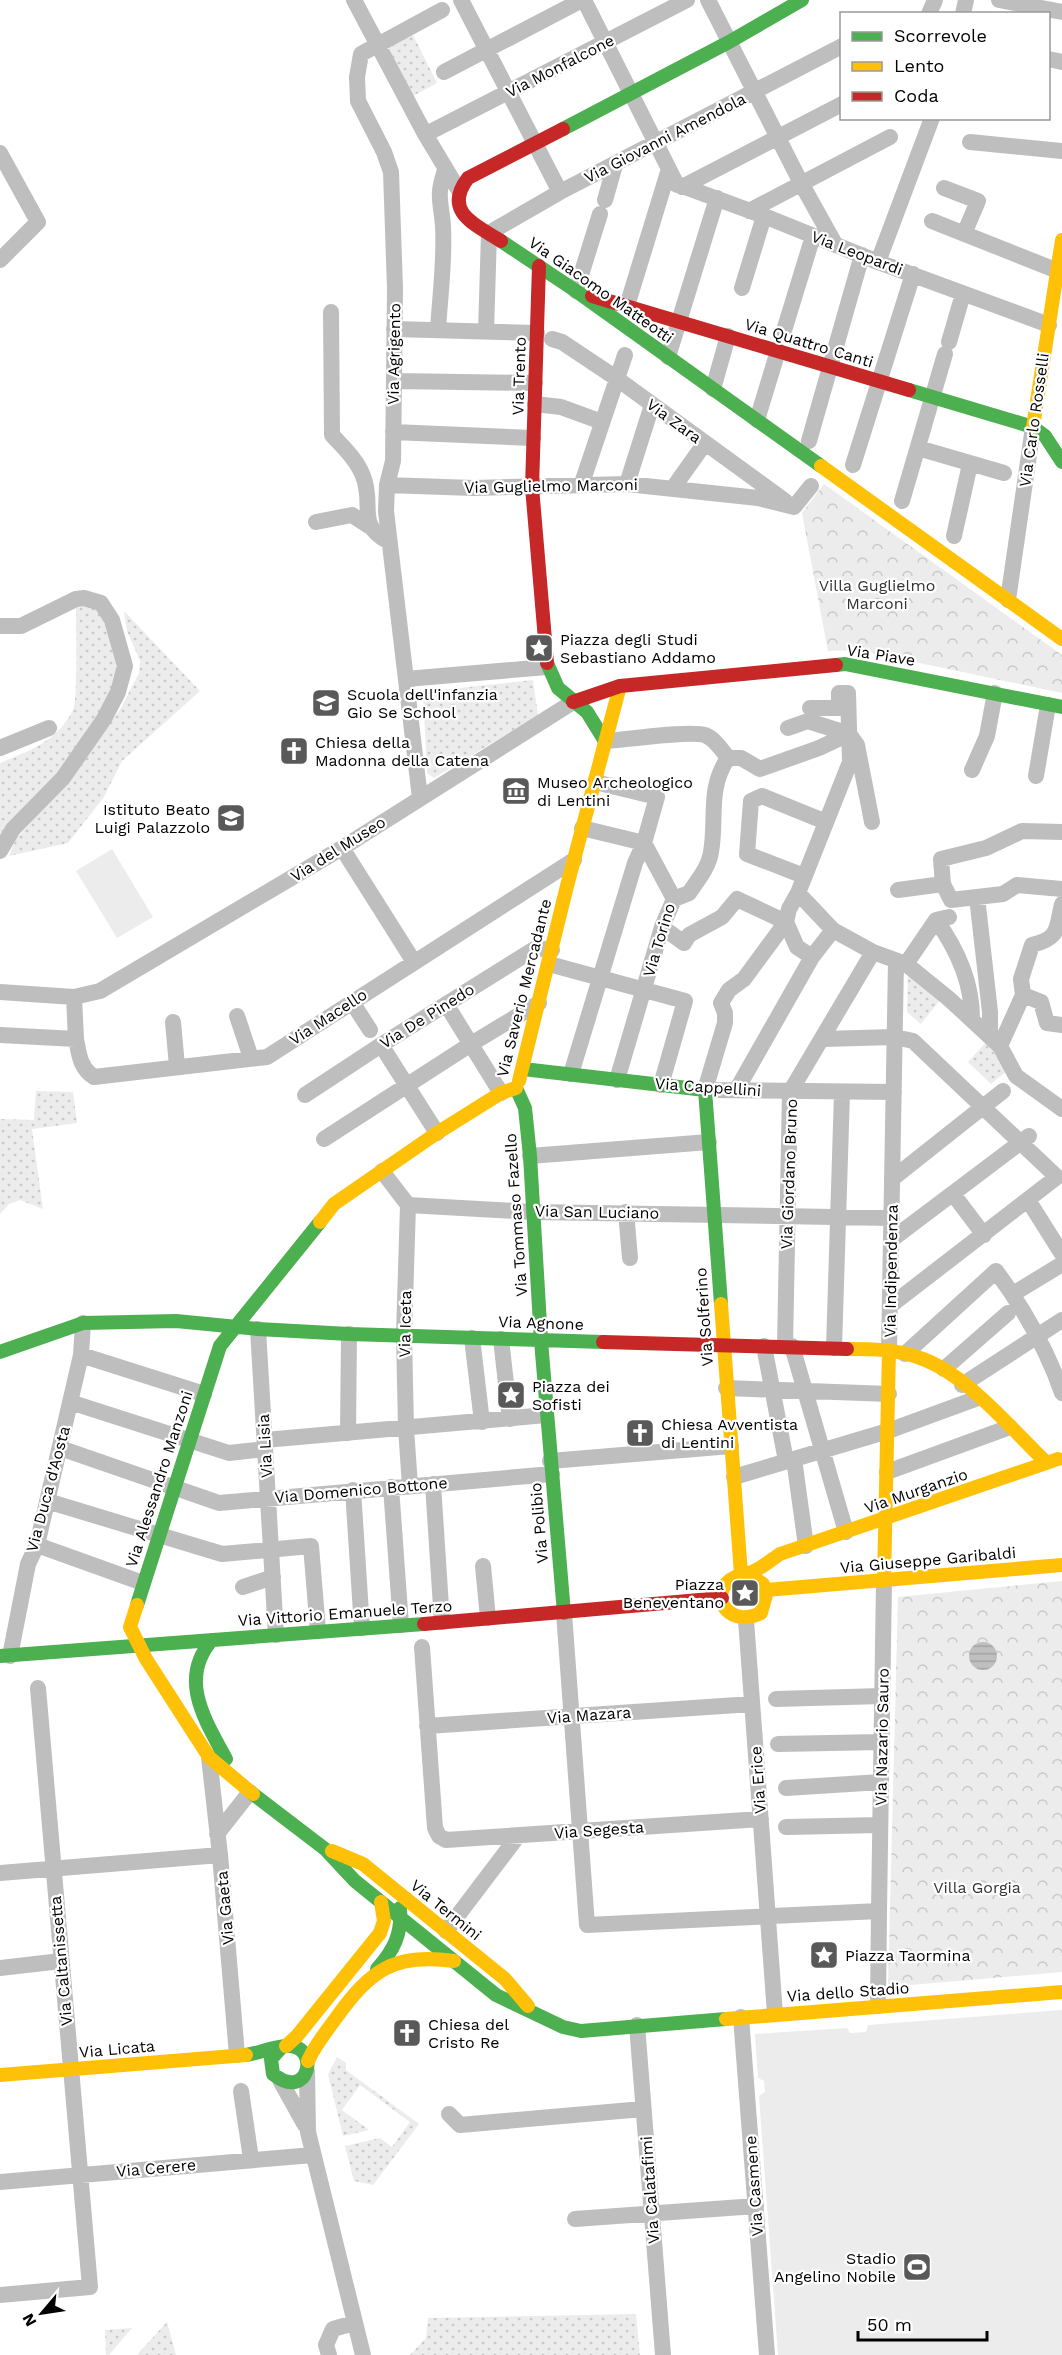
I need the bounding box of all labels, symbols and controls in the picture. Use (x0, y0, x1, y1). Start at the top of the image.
legend (840, 12, 1050, 120)
text: Scorrevole (894, 25, 987, 46)
street label: Via Monfalcone (503, 30, 617, 102)
text: Lento (894, 55, 944, 76)
text: Coda (894, 85, 939, 106)
street label: Via Giovanni Amendola (581, 89, 749, 187)
street label: Via Leopardi (809, 227, 905, 279)
street label: Via Giacomo Matteotti (525, 233, 677, 347)
street label: Via Agrigento (384, 303, 404, 405)
street label: Via Quattro Canti (742, 314, 876, 372)
street label: Via Trento (508, 336, 530, 416)
street label: Via Carlo Rosselli (1015, 352, 1053, 488)
street label: Via Zara (643, 395, 705, 447)
street label: Via Guglielmo Marconi (464, 475, 638, 497)
park label: Villa Guglielmo Marconi (819, 576, 935, 613)
place label: Piazza degli Studi Sebastiano Addamo (560, 630, 716, 667)
place icon: Piazza degli Studi Sebastiano Addamo (523, 632, 555, 664)
street label: Via Piave (845, 640, 917, 670)
place label: Scuola dell'infanzia Gio Se School (347, 685, 498, 722)
school or university icon: Scuola dell'infanzia Gio Se School (310, 687, 342, 719)
place label: Chiesa della Madonna della Catena (315, 733, 489, 770)
church icon: Chiesa della Madonna della Catena (278, 735, 310, 767)
place label: Museo Archeologico di Lentini (537, 773, 693, 810)
museum icon: Museo Archeologico di Lentini (500, 775, 532, 807)
place label: Istituto Beato Luigi Palazzolo (94, 800, 210, 837)
school or university icon: Istituto Beato Luigi Palazzolo (215, 802, 247, 834)
street label: Via del Museo (287, 812, 389, 886)
street label: Via Saverio Mercadante (493, 897, 555, 1079)
street label: Via Torino (639, 901, 679, 979)
street label: Via De Pinedo (376, 979, 478, 1053)
street label: Via Macello (286, 985, 370, 1049)
street label: Via Cappellini (654, 1074, 762, 1100)
street label: Via Giordano Bruno (777, 1098, 801, 1250)
street label: Via Tommaso Fazello (501, 1133, 531, 1297)
street label: Via San Luciano (535, 1201, 659, 1223)
street label: Via Indipendenza (880, 1204, 902, 1338)
street label: Via Solferino (691, 1267, 717, 1367)
street label: Via Iceta (395, 1290, 415, 1358)
street label: Via Agnone (498, 1312, 584, 1334)
place label: Piazza dei Sofisti (532, 1377, 610, 1414)
place icon: Piazza dei Sofisti (495, 1379, 527, 1411)
street label: Via Alessandro Manzoni (121, 1388, 197, 1570)
street label: Via Lisia (254, 1413, 276, 1479)
place label: Chiesa Avventista di Lentini (661, 1415, 798, 1452)
church icon: Chiesa Avventista di Lentini (624, 1417, 656, 1449)
street label: Via Duca d'Aosta (22, 1424, 74, 1554)
street label: Via Murganzio (862, 1464, 970, 1518)
street label: Via Domenico Bottone (274, 1473, 448, 1507)
street label: Via Polibio (526, 1482, 552, 1564)
street label: Via Giuseppe Garibaldi (839, 1543, 1017, 1577)
place label: Piazza Beneventano (623, 1575, 724, 1612)
place icon: Piazza Beneventano (729, 1577, 761, 1609)
street label: Via Vittorio Emanuele Terzo (237, 1596, 453, 1630)
street label: Via Nazario Sauro (871, 1668, 893, 1806)
street label: Via Mazara (546, 1703, 632, 1727)
street label: Via Erice (746, 1745, 770, 1815)
street label: Via Segesta (553, 1817, 645, 1843)
street label: Via Gaeta (212, 1870, 238, 1946)
street label: Via Termini (407, 1876, 485, 1944)
park label: Villa Gorgia (933, 1878, 1021, 1897)
street label: Via Caltanissetta (46, 1895, 76, 2027)
place icon: Piazza Taormina (808, 1939, 840, 1971)
place label: Piazza Taormina (845, 1946, 971, 1965)
street label: Via dello Stadio (786, 1978, 910, 2006)
place label: Chiesa del Cristo Re (428, 2015, 509, 2052)
church icon: Chiesa del Cristo Re (391, 2017, 423, 2049)
street label: Via Licata (78, 2036, 156, 2062)
street label: Via Calatafimi (637, 2135, 663, 2245)
street label: Via Casmene (741, 2135, 767, 2237)
street label: Via Cerere (115, 2155, 197, 2181)
place label: Stadio Angelino Nobile (774, 2249, 896, 2286)
sports icon: Stadio Angelino Nobile (901, 2251, 933, 2283)
north arrow (12, 2283, 72, 2343)
scale bar (858, 2304, 987, 2342)
text: N (18, 2310, 41, 2330)
text: 50 m (867, 2314, 912, 2335)

